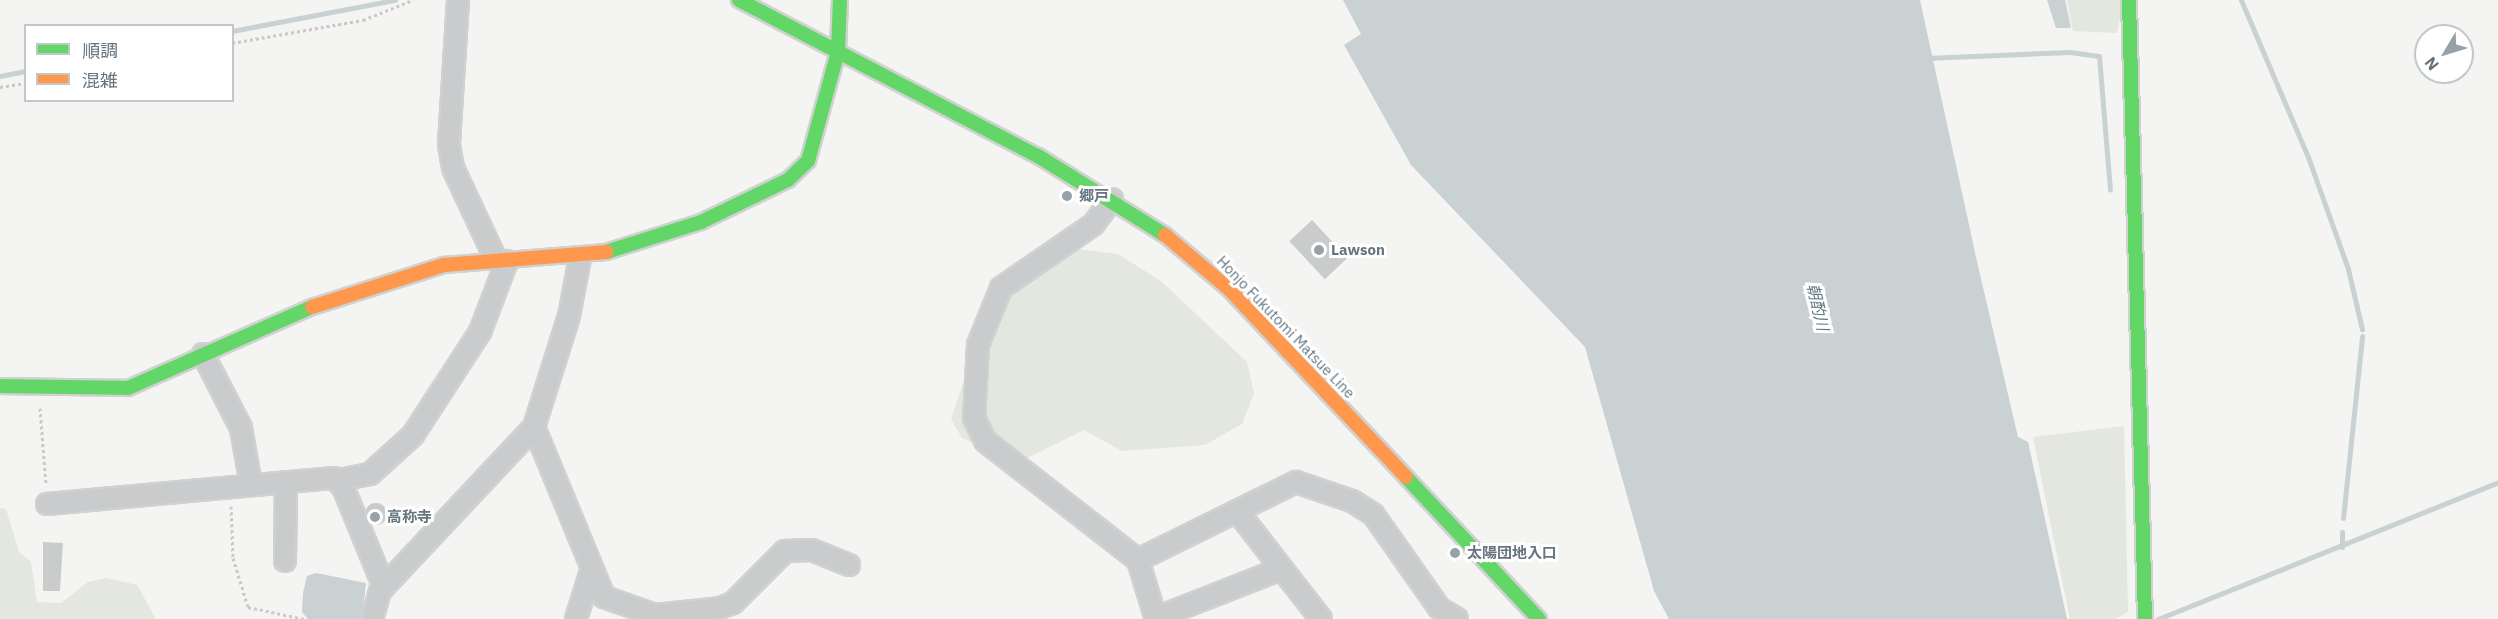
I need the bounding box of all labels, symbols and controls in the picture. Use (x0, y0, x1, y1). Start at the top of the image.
legend (24, 24, 234, 102)
north arrow (2414, 24, 2474, 84)
text: 順調 (82, 39, 118, 62)
text: N (2420, 53, 2443, 75)
text: 混雑 (82, 69, 118, 92)
place label: 郷戸 (1079, 187, 1109, 205)
marker: 郷戸 (1060, 189, 1074, 203)
place label: Lawson (1331, 241, 1385, 259)
marker: Lawson (1312, 243, 1326, 257)
street label: Honjo Fukutomi Matsue Line (1213, 252, 1359, 402)
water label: 朝酌川 (1803, 281, 1833, 333)
place label: 高称寺 (387, 508, 432, 526)
marker: 高称寺 (368, 510, 382, 524)
place label: 太陽団地入口 (1467, 544, 1557, 562)
marker: 太陽団地入口 (1448, 546, 1462, 560)

